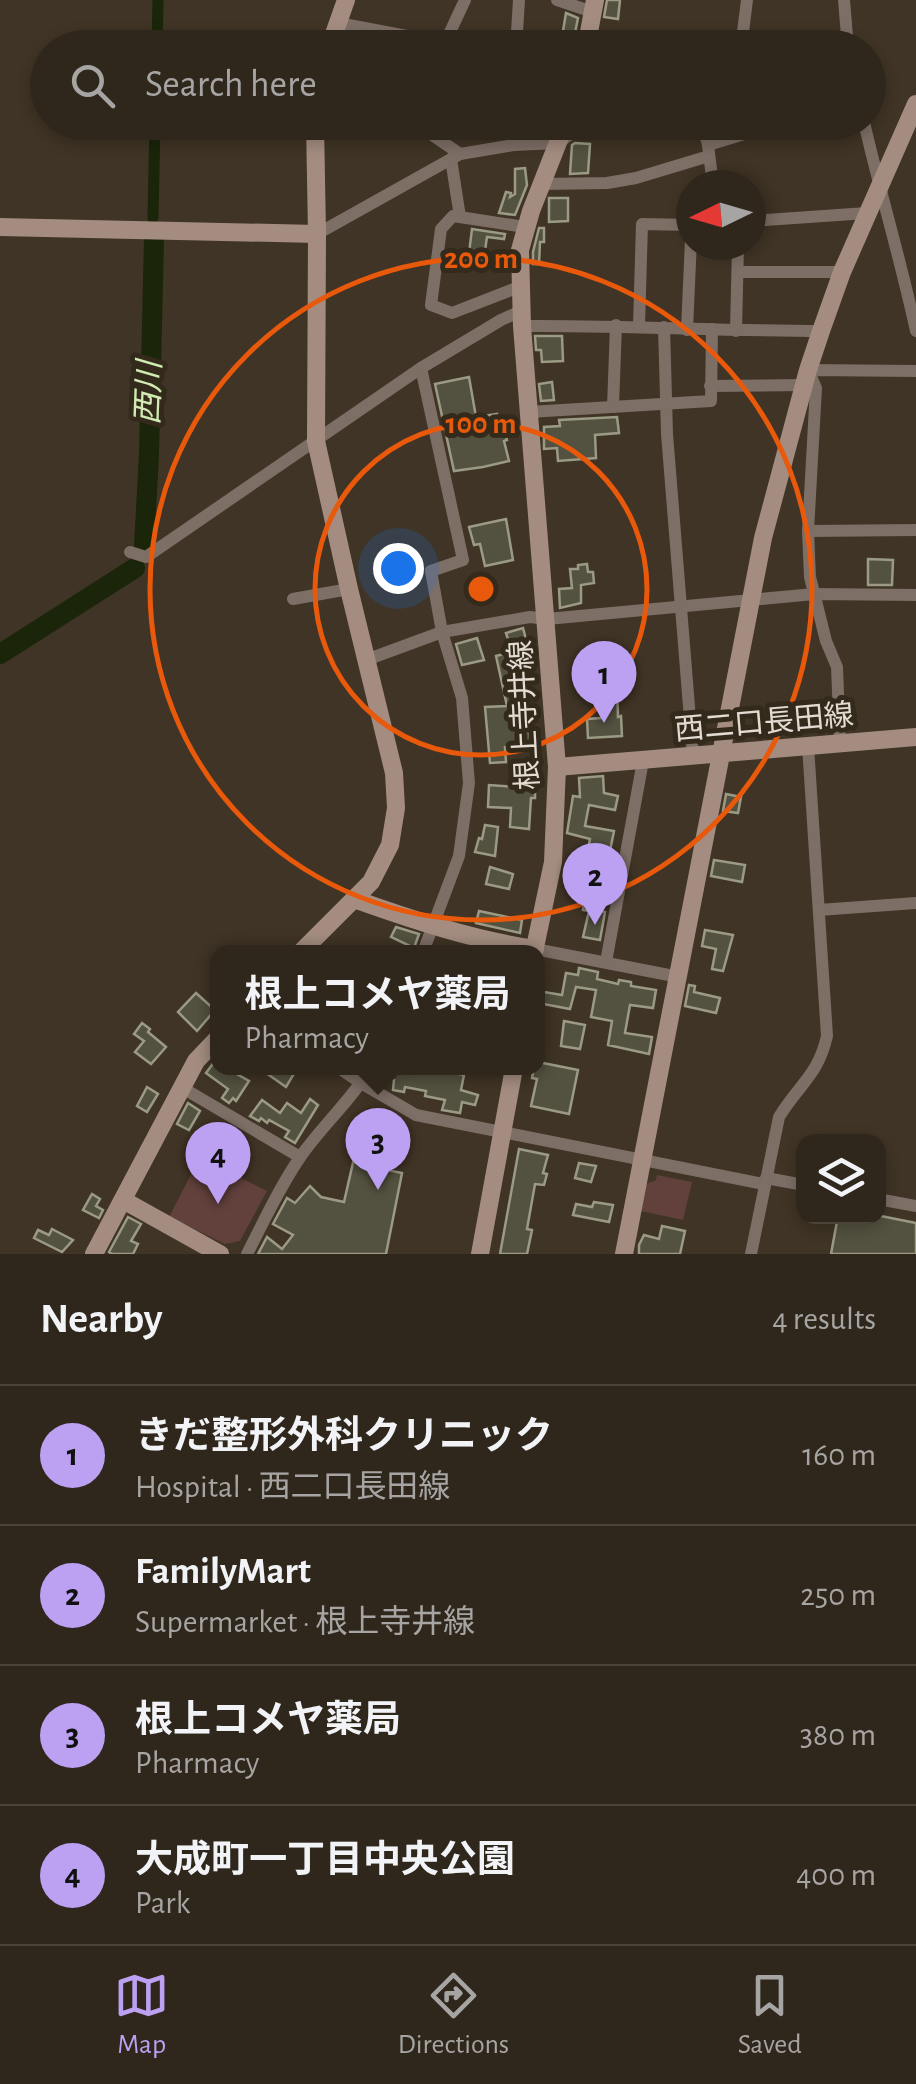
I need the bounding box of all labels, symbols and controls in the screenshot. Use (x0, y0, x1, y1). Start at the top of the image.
search box (30, 30, 886, 140)
icon: search (65, 58, 120, 113)
text: Search here (145, 66, 317, 104)
north arrow (676, 170, 766, 260)
text: 200 m (444, 244, 518, 274)
water label: 西川 (132, 357, 166, 426)
text: 100 m (446, 409, 516, 439)
your location (373, 543, 424, 594)
centre of rings (463, 571, 499, 607)
street label: 根上寺井線 (504, 639, 544, 791)
pin: 1 (572, 640, 636, 723)
street label: 西二口長田線 (673, 698, 855, 746)
pin: 2 (562, 842, 628, 925)
popup (210, 945, 545, 1075)
text: 根上コメヤ薬局 (244, 977, 511, 1015)
text: Pharmacy (244, 1022, 369, 1054)
pin: 3 (346, 1108, 410, 1190)
pin: 4 (186, 1122, 250, 1204)
map controls (796, 1134, 886, 1224)
button: layers (796, 1134, 886, 1224)
text: Nearby (40, 1298, 163, 1340)
text: 4 results (772, 1303, 876, 1335)
text: きだ整形外科クリニック (135, 1418, 553, 1456)
text: 1 (67, 1439, 78, 1471)
text: 160 m (802, 1439, 876, 1471)
text: Hospital · 西二口長田線 (135, 1471, 451, 1503)
text: FamilyMart (135, 1553, 311, 1591)
text: 2 (65, 1579, 80, 1611)
text: 250 m (800, 1579, 876, 1611)
text: Supermarket · 根上寺井線 (135, 1606, 475, 1638)
text: 根上コメヤ薬局 (135, 1702, 401, 1740)
text: 3 (66, 1719, 79, 1751)
text: 380 m (800, 1719, 876, 1751)
text: Pharmacy (135, 1747, 259, 1779)
text: 大成町一丁目中央公園 (135, 1842, 515, 1880)
text: 4 (64, 1859, 81, 1891)
text: 400 m (796, 1859, 876, 1891)
text: Park (135, 1887, 190, 1919)
tab: Map (114, 1968, 169, 2062)
tab: Directions (398, 1968, 509, 2062)
tab: Saved (738, 1968, 802, 2062)

